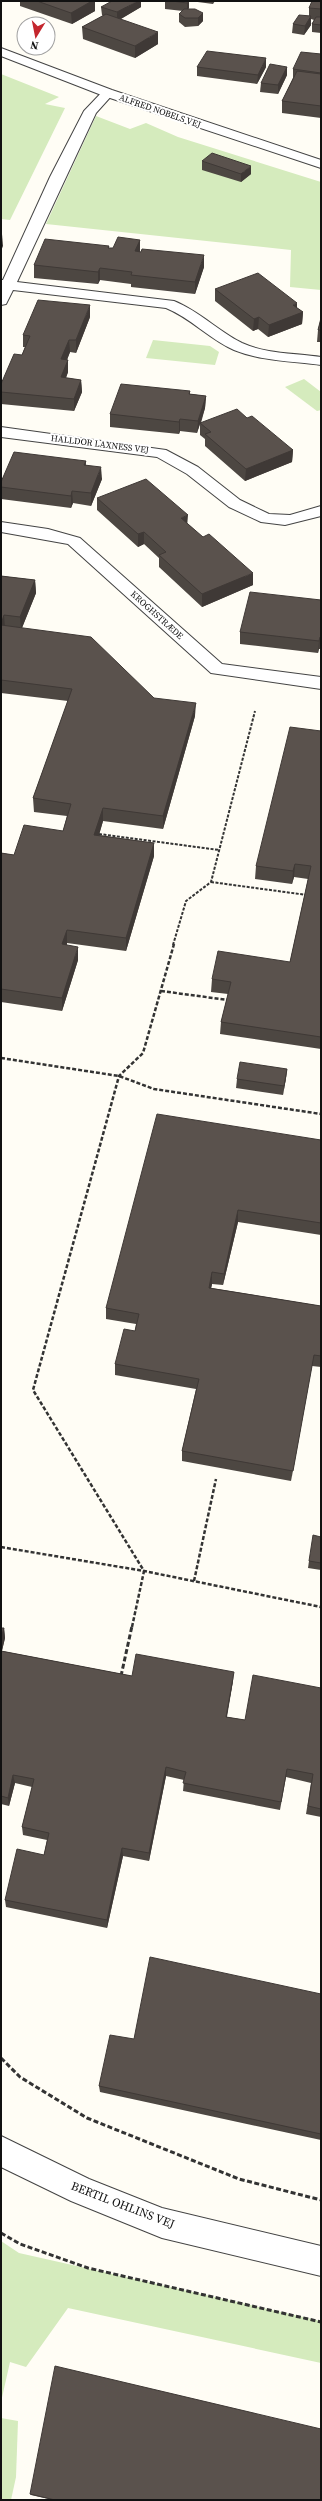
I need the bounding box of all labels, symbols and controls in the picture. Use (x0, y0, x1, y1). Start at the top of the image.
north arrow (16, 16, 56, 56)
text: N (29, 37, 40, 53)
street label: ALFRED NOBELS VEJ (117, 91, 203, 131)
street label: HALLDOR LAXNESS VEJ (50, 432, 150, 456)
street label: KROGHSTRÆDE (128, 588, 186, 642)
street label: BERTIL OHLINS VEJ (69, 2178, 178, 2232)

